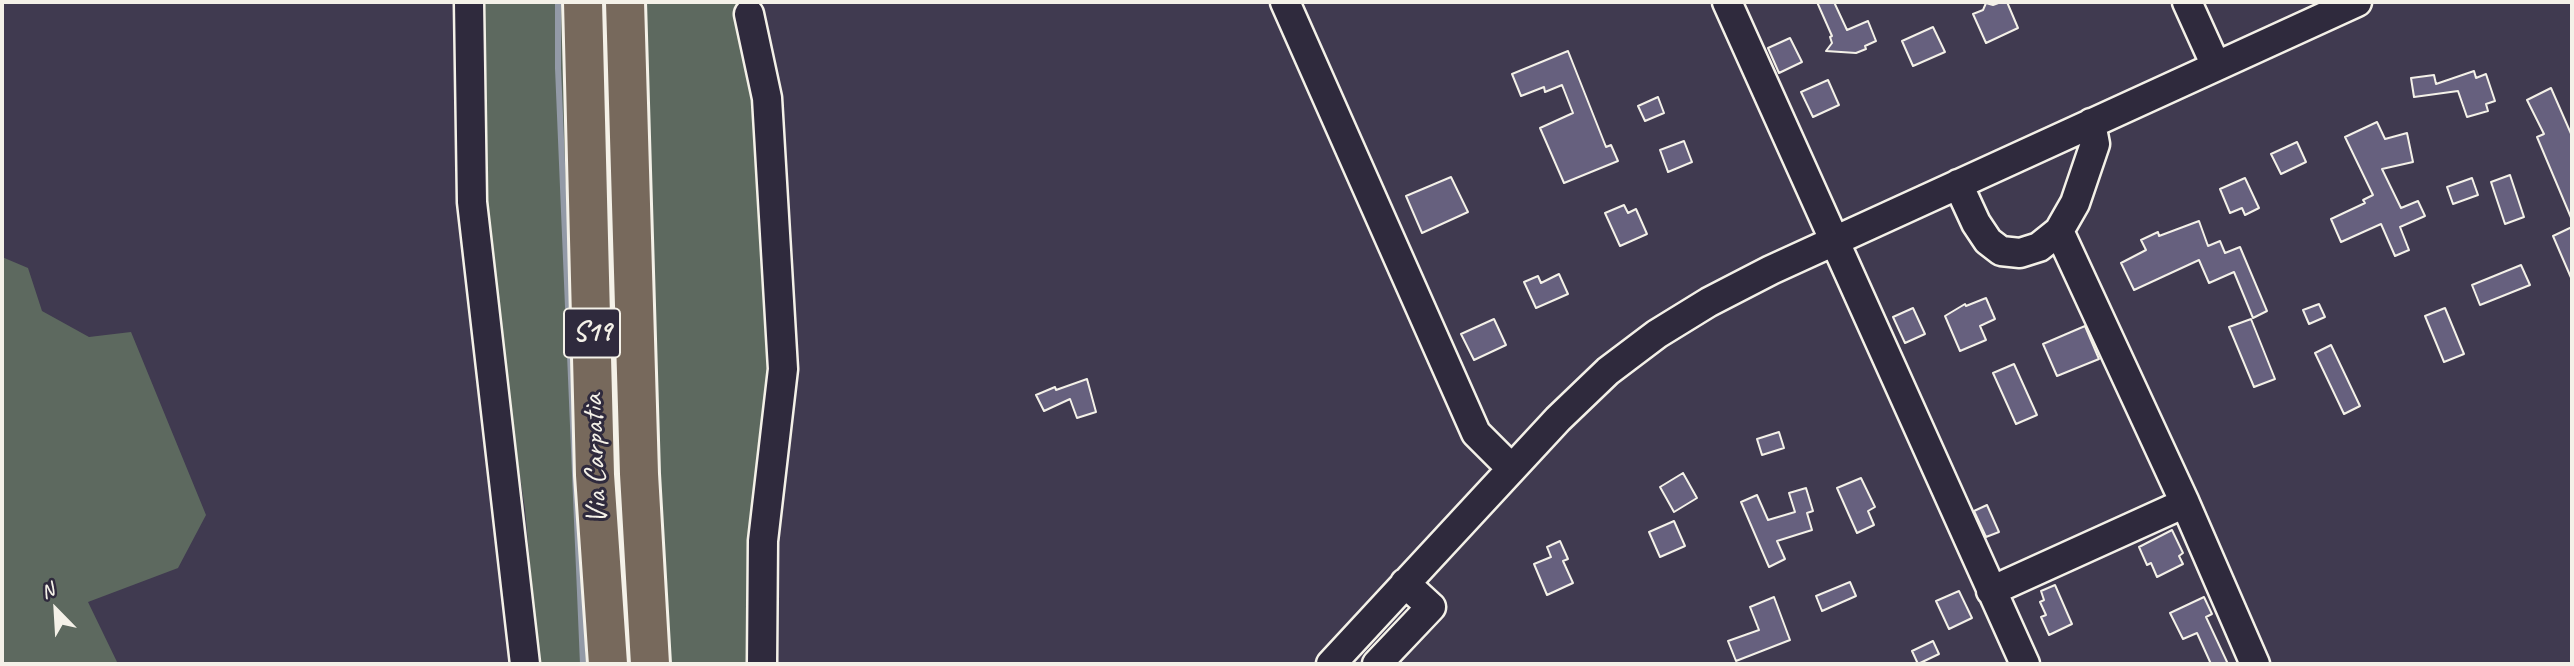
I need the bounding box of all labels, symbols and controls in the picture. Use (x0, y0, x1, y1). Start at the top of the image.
road number: S19 (564, 308, 620, 358)
street label: Via Carpatia (576, 394, 616, 524)
north arrow (21, 575, 91, 645)
text: N (37, 577, 58, 604)

